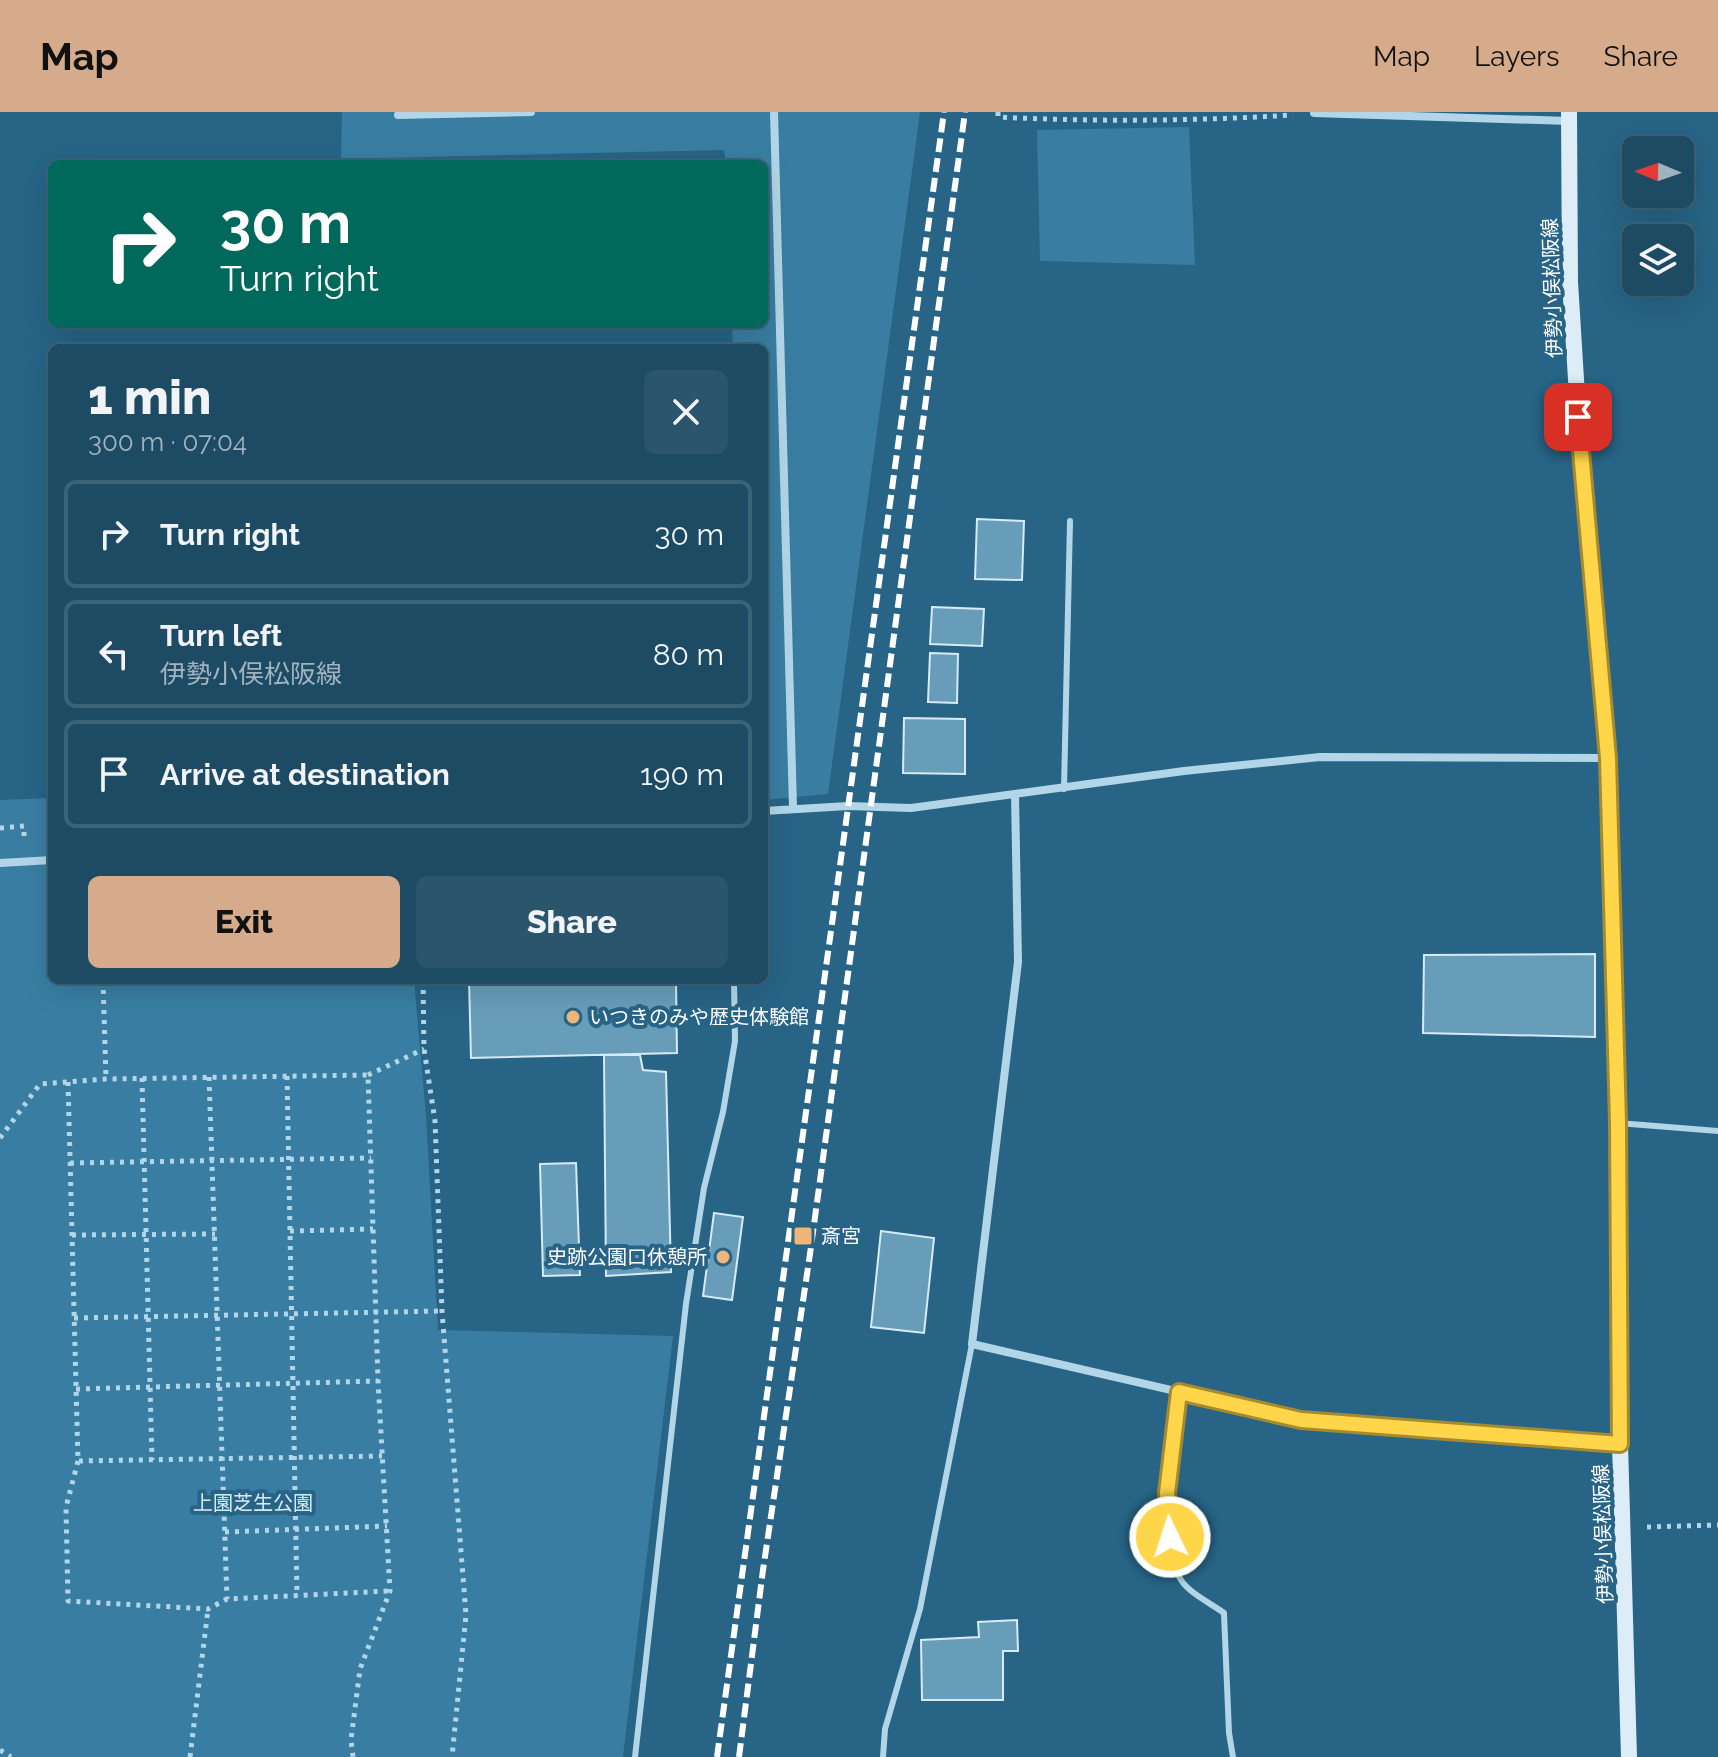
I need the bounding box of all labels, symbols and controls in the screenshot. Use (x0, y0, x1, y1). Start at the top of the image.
text: Map (40, 34, 119, 79)
text: Map (1373, 40, 1430, 73)
text: Layers (1474, 40, 1560, 73)
text: Share (1604, 40, 1678, 73)
north arrow (1622, 136, 1694, 208)
map controls (1622, 136, 1694, 296)
text: 30 m (220, 190, 351, 256)
icon: right (88, 192, 192, 296)
street label: 伊勢小俣松阪線 (1538, 218, 1566, 358)
button: layers (1622, 224, 1694, 296)
text: Turn right (220, 257, 379, 299)
text: 1 min (88, 369, 211, 425)
button: close (644, 370, 728, 454)
pin (1544, 383, 1612, 451)
icon: arrive (1556, 395, 1600, 439)
text: 300 m · 07:04 (88, 427, 247, 457)
icon: right (92, 512, 136, 556)
text: Turn right (160, 517, 300, 552)
text: 30 m (654, 517, 724, 552)
text: Turn left (160, 618, 282, 653)
icon: left (92, 632, 136, 676)
text: 80 m (653, 637, 724, 672)
text: 伊勢小俣松阪線 (160, 659, 342, 689)
icon: arrive (92, 752, 136, 796)
text: Arrive at destination (160, 757, 450, 792)
text: 190 m (640, 757, 724, 792)
button: Exit (88, 876, 400, 968)
button: Share (416, 876, 728, 968)
place label: いつきのみや歴史体験館 (589, 1005, 809, 1029)
marker: いつきのみや歴史体験館 (564, 1008, 582, 1026)
place label: 斎宮 (821, 1224, 861, 1248)
marker: 斎宮 (792, 1225, 814, 1247)
place label: 史跡公園口休憩所 (547, 1245, 707, 1269)
marker: 史跡公園口休憩所 (714, 1248, 732, 1266)
street label: 伊勢小俣松阪線 (1589, 1464, 1617, 1604)
park label: 上園芝生公園 (193, 1491, 313, 1515)
position arrow (1128, 1495, 1212, 1579)

